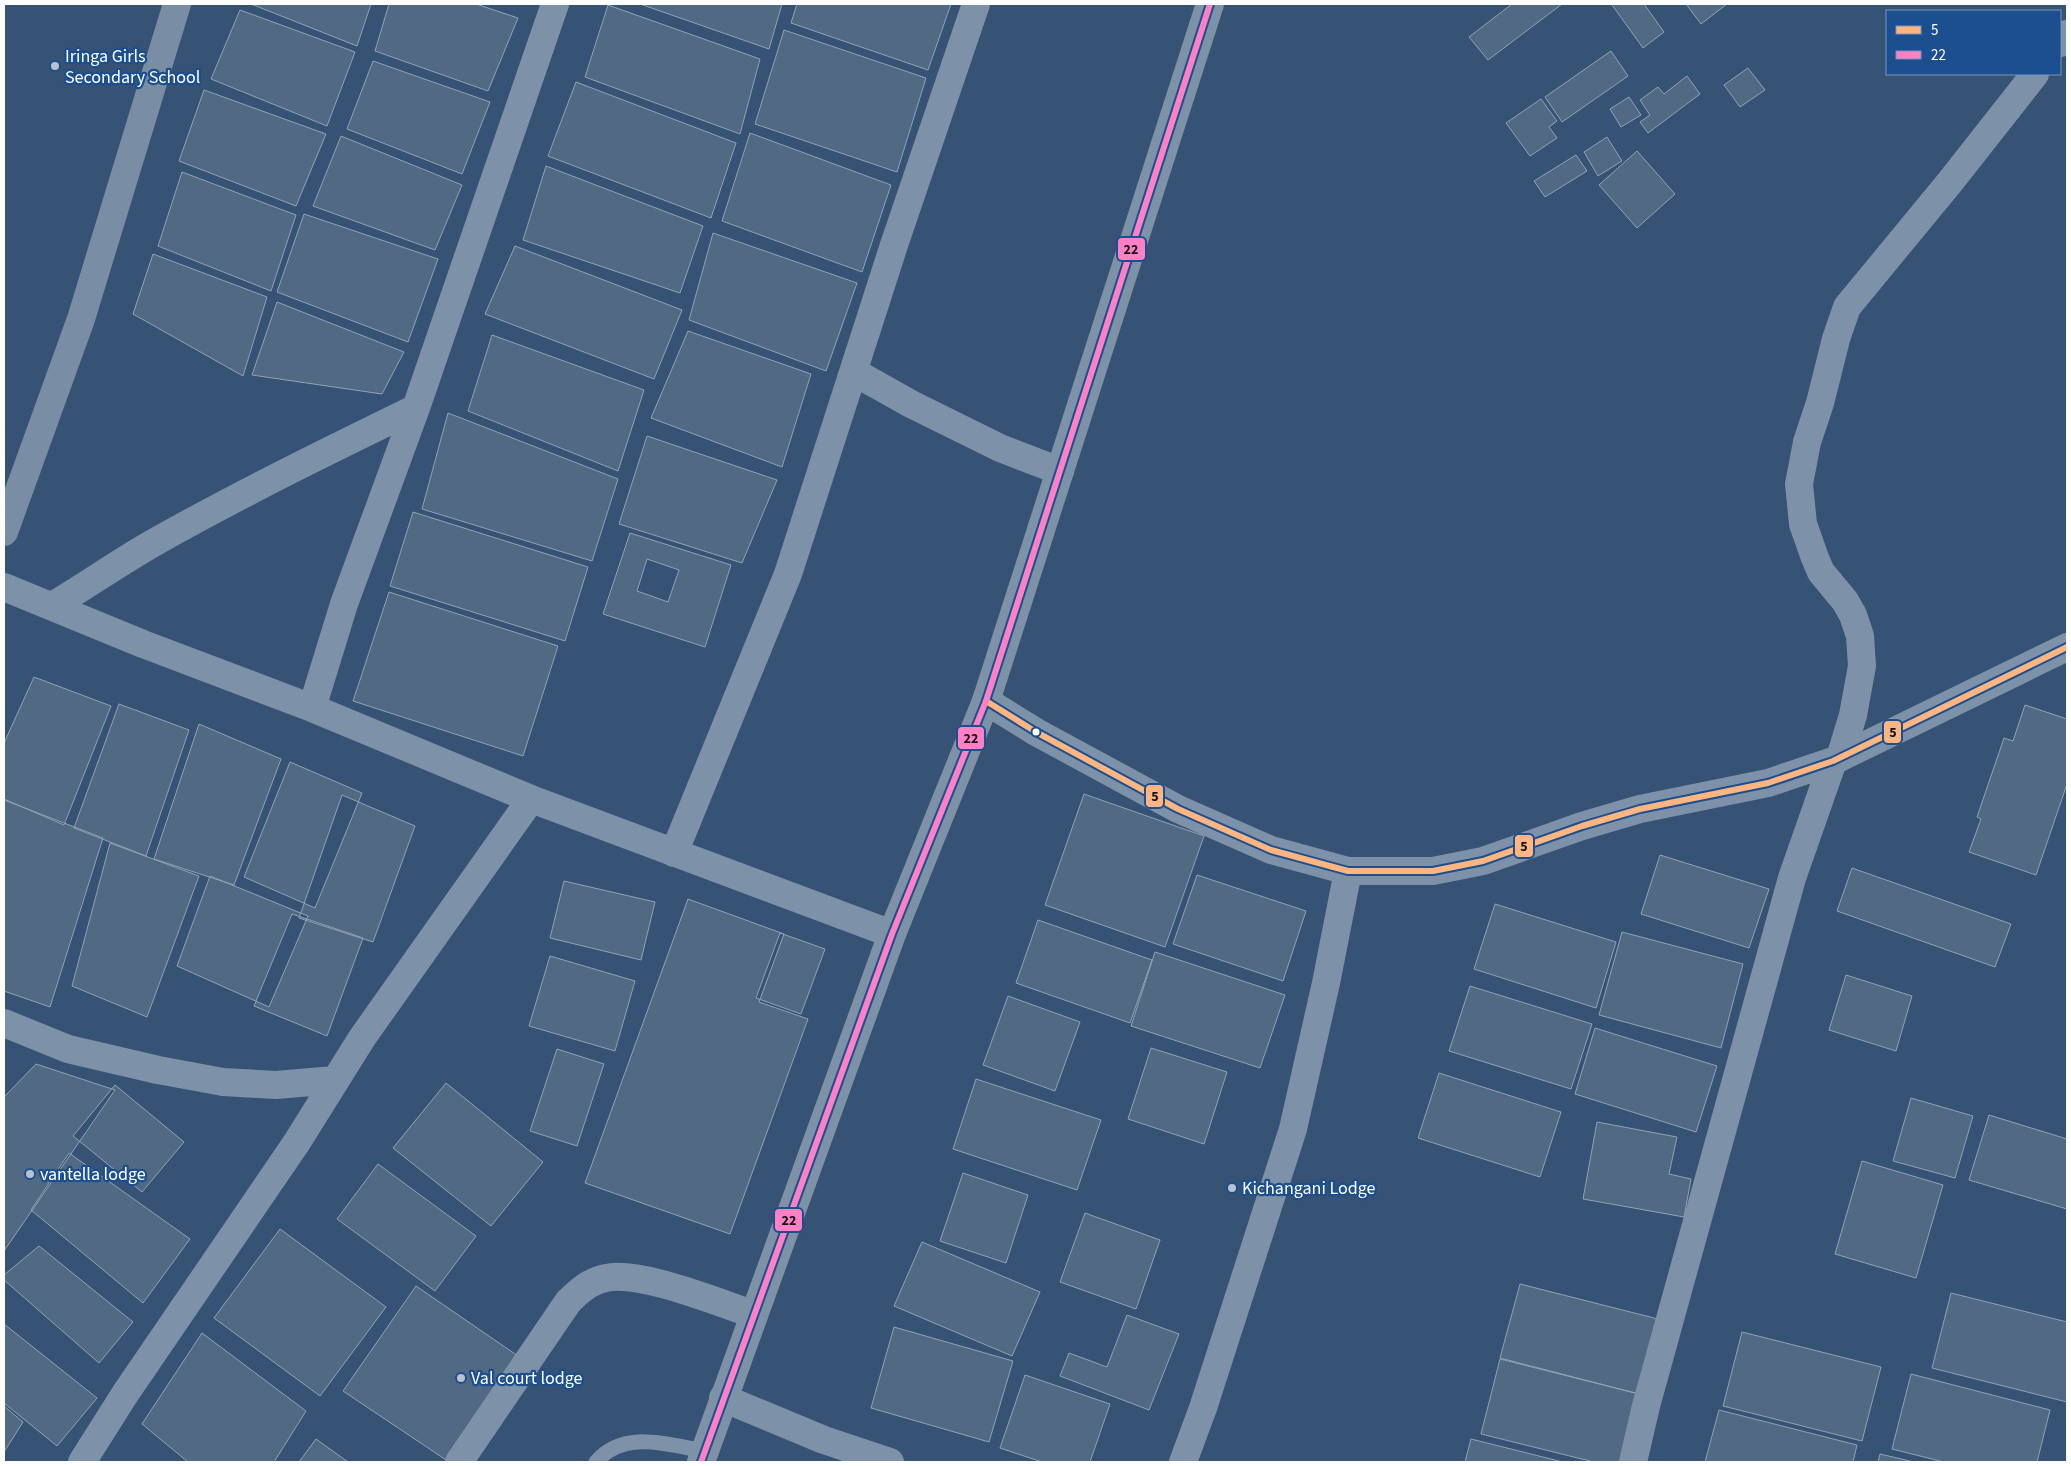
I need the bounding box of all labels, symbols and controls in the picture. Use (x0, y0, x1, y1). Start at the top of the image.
legend (1886, 10, 2061, 75)
text: 5 (1931, 20, 1938, 41)
place label: Iringa Girls Secondary School (65, 44, 200, 90)
text: 22 (1931, 45, 1946, 66)
marker: Iringa Girls Secondary School (49, 60, 61, 72)
line badge: 22 (1117, 237, 1146, 261)
text: 22 (1124, 240, 1138, 260)
line badge: 5 (1883, 720, 1902, 744)
text: 5 (1889, 723, 1897, 743)
line badge: 22 (957, 726, 985, 750)
unlabelled marker (1031, 727, 1041, 737)
text: 22 (964, 729, 978, 749)
line badge: 5 (1145, 784, 1164, 808)
text: 5 (1151, 787, 1159, 807)
line badge: 5 (1514, 834, 1534, 858)
text: 5 (1520, 837, 1528, 857)
place label: vantella lodge (40, 1162, 146, 1187)
marker: vantella lodge (24, 1168, 36, 1180)
place label: Kichangani Lodge (1242, 1176, 1376, 1201)
marker: Kichangani Lodge (1226, 1182, 1238, 1194)
line badge: 22 (774, 1208, 803, 1232)
text: 22 (782, 1211, 796, 1231)
place label: Val court lodge (471, 1366, 583, 1391)
marker: Val court lodge (455, 1372, 467, 1384)

